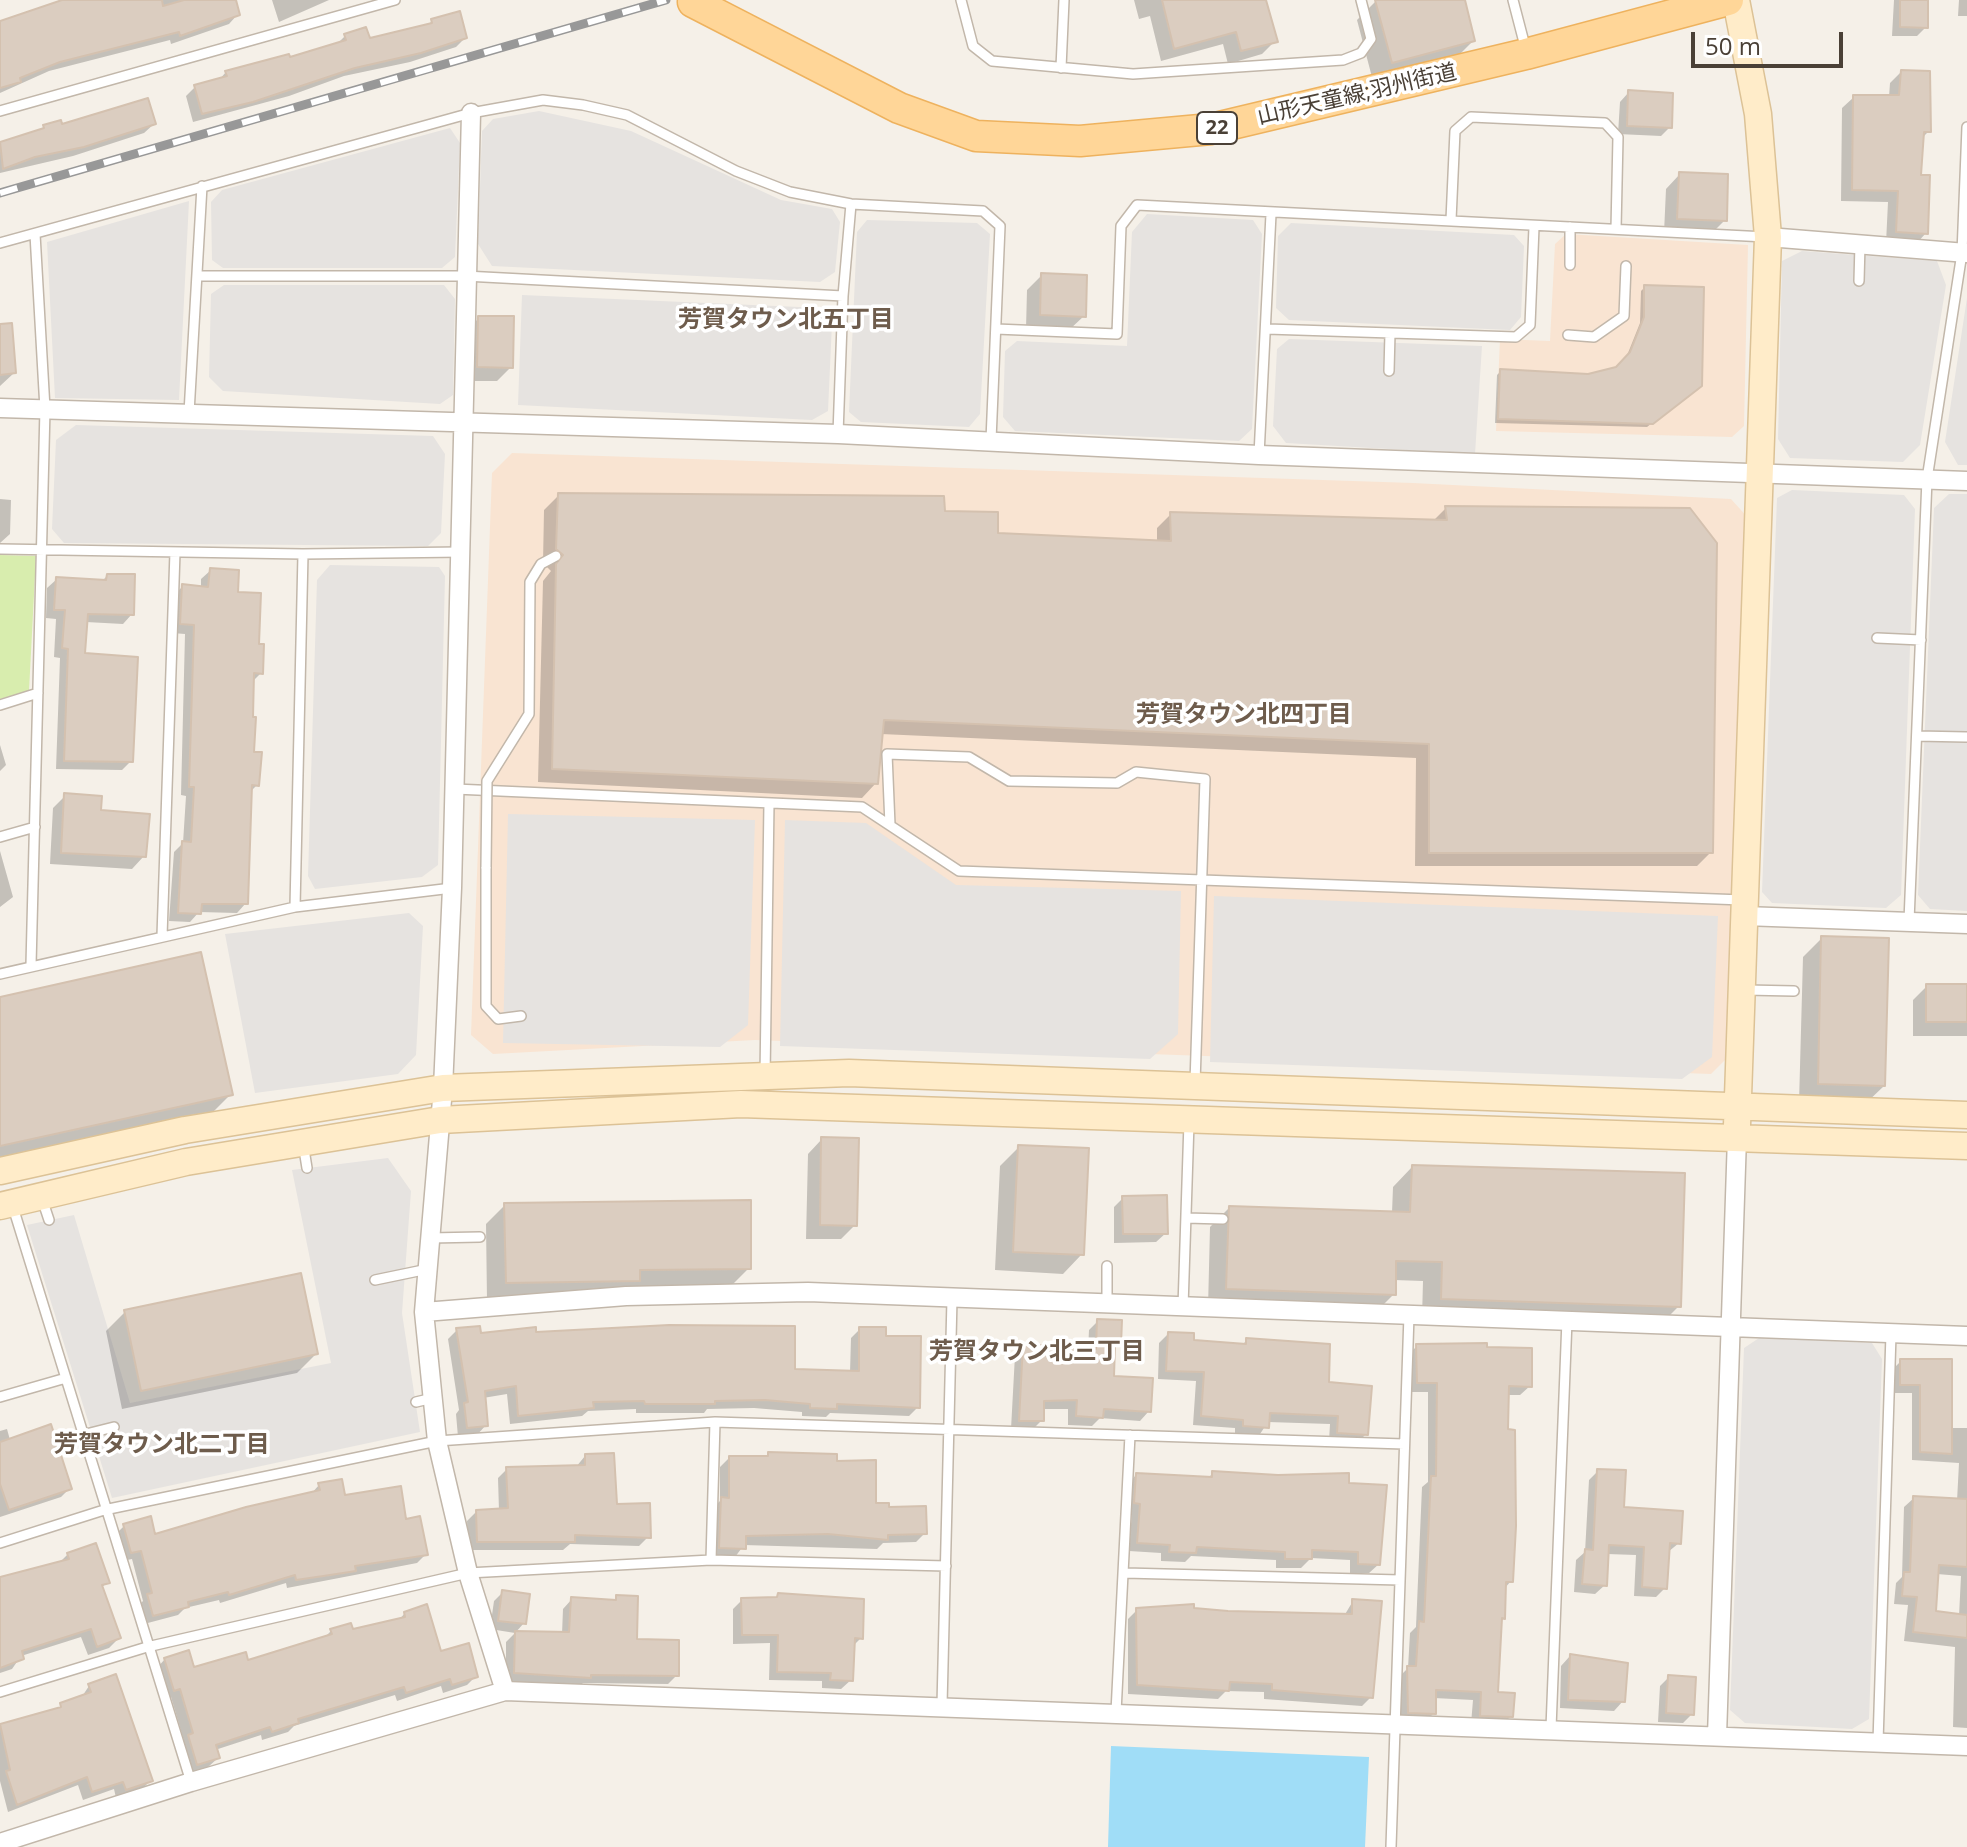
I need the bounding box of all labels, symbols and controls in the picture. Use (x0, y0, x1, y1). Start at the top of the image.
scale bar (1695, 16, 1847, 66)
text: 50 m (1705, 29, 1761, 62)
street label: 山形天童線;羽州街道 (1255, 59, 1459, 131)
road number: 22 (1197, 112, 1237, 144)
district label: 芳賀タウン北五丁目 (678, 306, 894, 334)
district label: 芳賀タウン北四丁目 (1136, 701, 1352, 729)
district label: 芳賀タウン北三丁目 (929, 1338, 1145, 1366)
district label: 芳賀タウン北二丁目 (54, 1431, 270, 1459)

